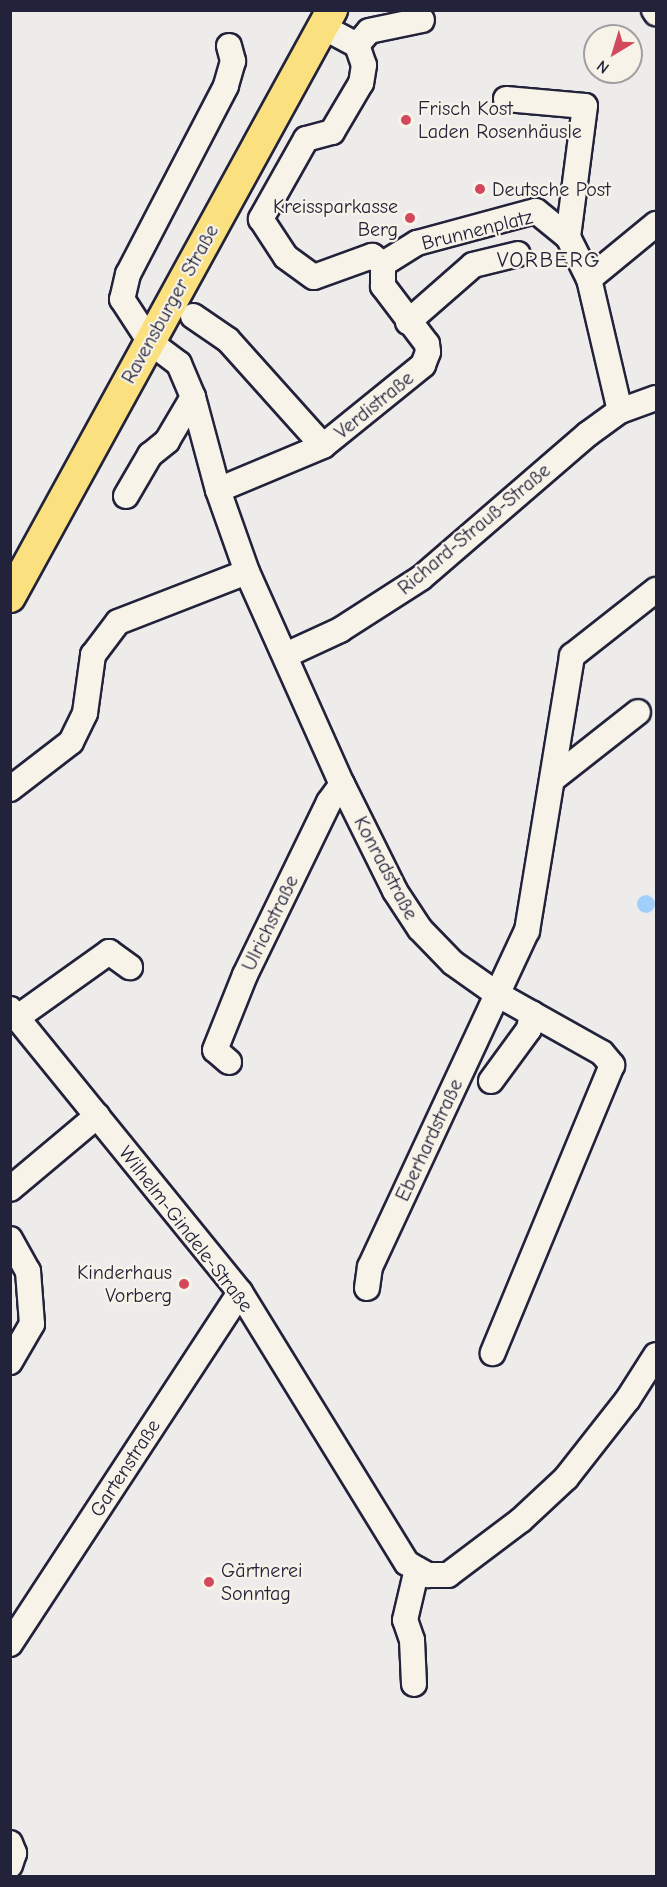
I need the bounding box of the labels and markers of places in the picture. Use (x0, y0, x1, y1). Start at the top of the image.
place label: Frisch Kost Laden Rosenhäusle (418, 96, 582, 143)
marker: Frisch Kost Laden Rosenhäusle (399, 113, 413, 127)
place label: Deutsche Post (492, 177, 611, 201)
marker: Deutsche Post (473, 182, 487, 196)
place label: Kreissparkasse Berg (273, 195, 398, 242)
marker: Kreissparkasse Berg (403, 211, 417, 225)
place label: Kinderhaus Vorberg (77, 1260, 172, 1307)
marker: Kinderhaus Vorberg (177, 1277, 191, 1291)
place label: Gärtnerei Sonntag (221, 1558, 302, 1605)
marker: Gärtnerei Sonntag (202, 1575, 216, 1589)

